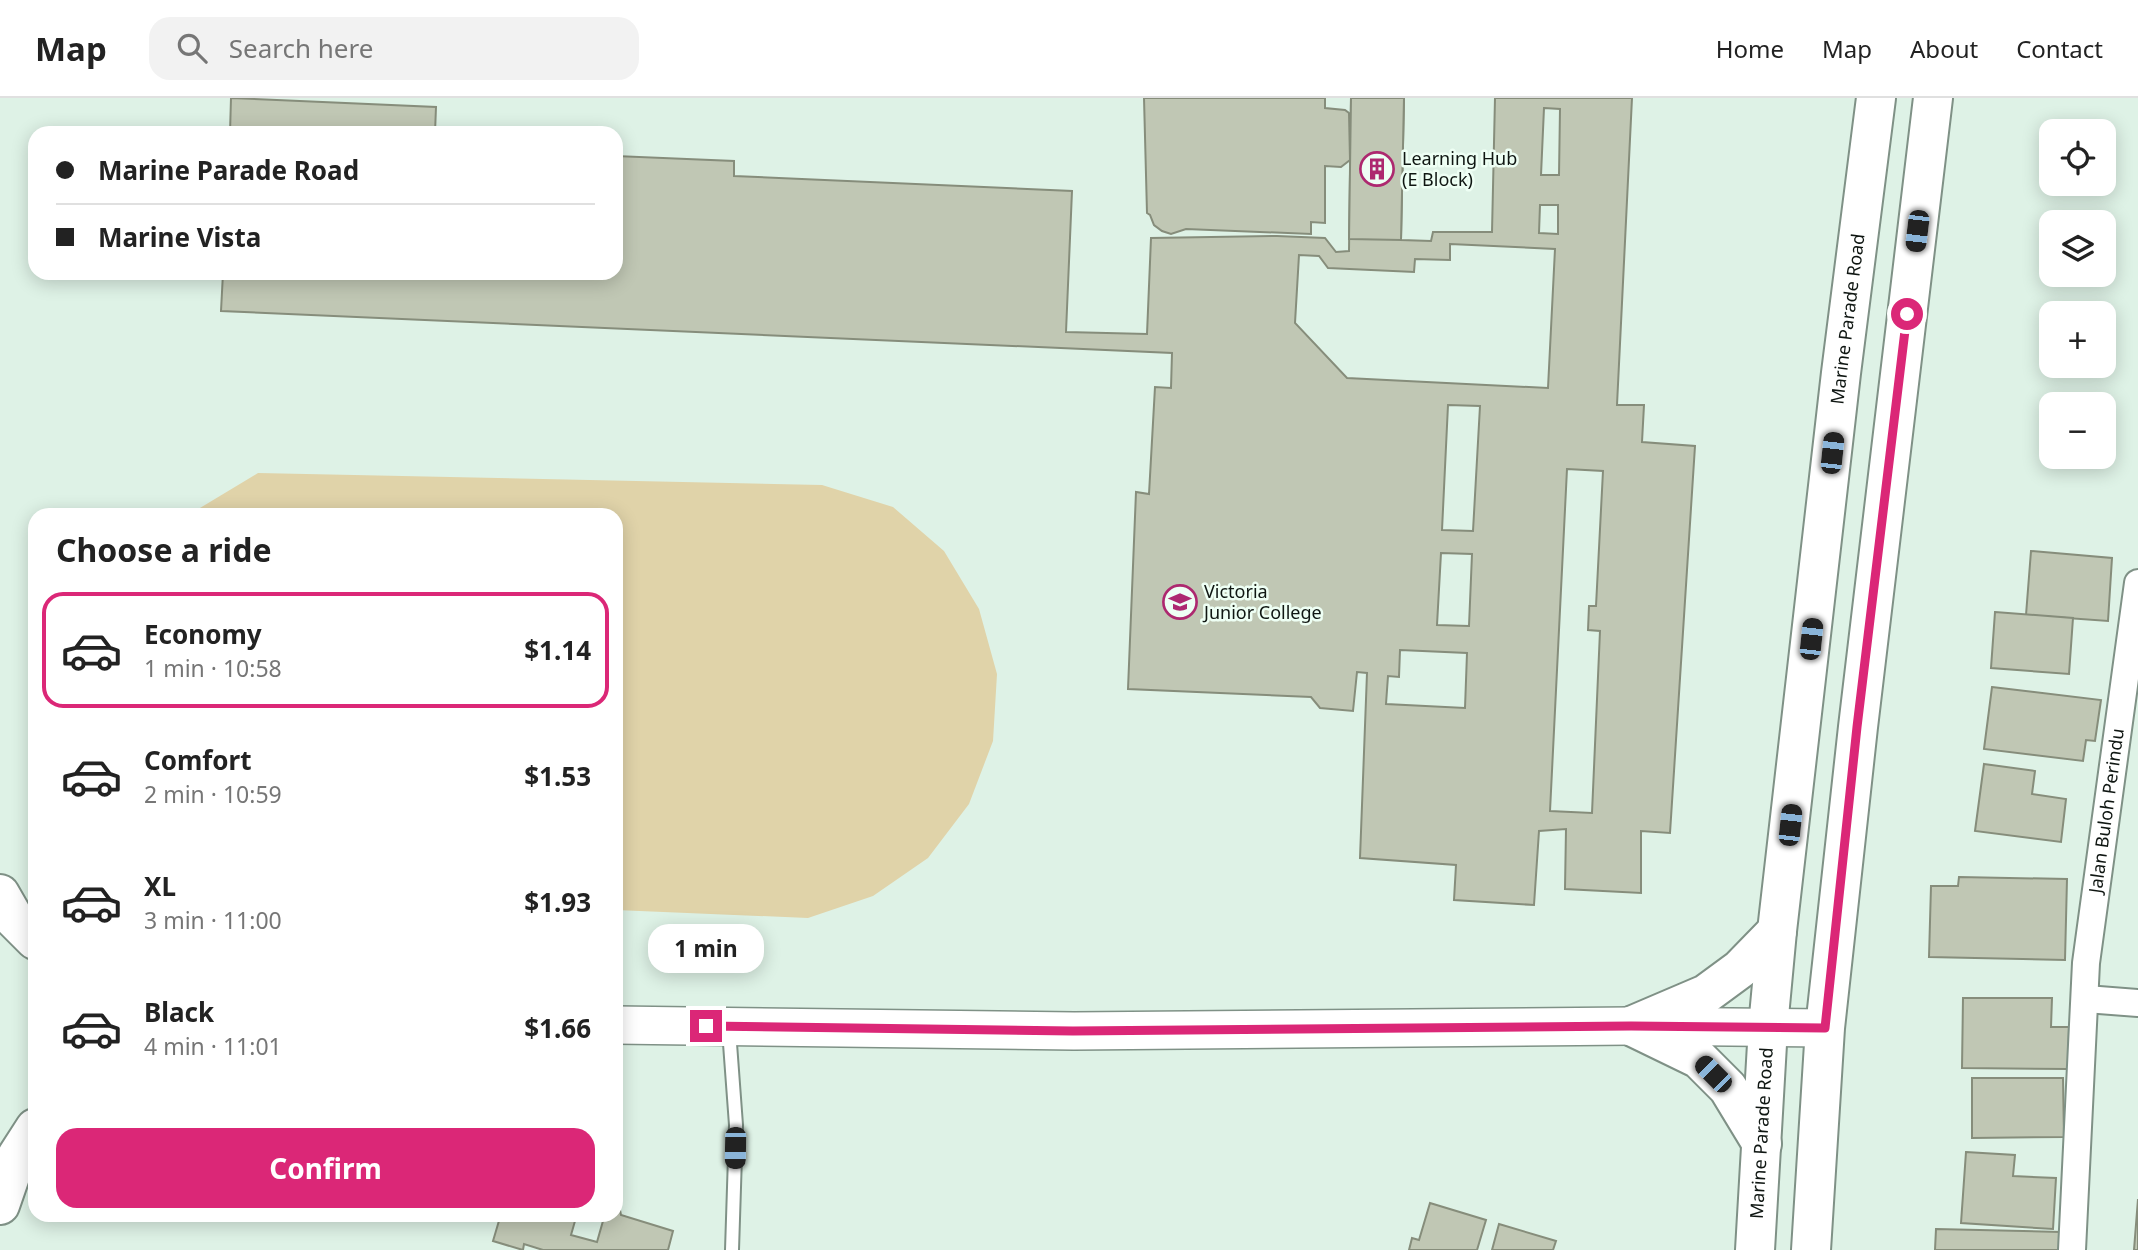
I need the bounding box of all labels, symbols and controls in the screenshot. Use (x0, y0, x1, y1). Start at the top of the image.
search box (149, 17, 639, 80)
text: Map (35, 26, 107, 71)
icon: search (173, 29, 211, 67)
text: Search here (229, 30, 373, 66)
text: Home (1716, 32, 1784, 65)
text: Map (1822, 32, 1872, 65)
text: About (1910, 32, 1978, 65)
text: Contact (2016, 32, 2103, 65)
map controls (2039, 119, 2116, 469)
button: locate (2039, 119, 2116, 196)
place label: Learning Hub (E Block) (1402, 146, 1517, 191)
building icon: Learning Hub (E Block) (1358, 150, 1396, 188)
text: Marine Parade Road (98, 152, 359, 188)
car (1905, 209, 1930, 253)
button: layers (2039, 210, 2116, 287)
text: Marine Vista (98, 219, 261, 255)
street label: Marine Parade Road (1825, 232, 1870, 405)
route start (1891, 298, 1923, 330)
button: + (2039, 301, 2116, 378)
button: − (2039, 392, 2116, 469)
car (1820, 431, 1845, 475)
text: Choose a ride (56, 528, 272, 571)
place label: Victoria Junior College (1202, 579, 1322, 624)
school or university icon: Victoria Junior College (1161, 583, 1199, 621)
text: Economy (144, 616, 262, 652)
car (1799, 617, 1824, 661)
icon: car (60, 619, 123, 682)
text: $1.14 (524, 632, 591, 668)
text: 1 min · 10:58 (144, 652, 282, 684)
street label: Jalan Buloh Perindu (2082, 727, 2129, 897)
text: Comfort (144, 742, 252, 778)
icon: car (60, 745, 123, 808)
text: $1.53 (524, 758, 591, 794)
text: 2 min · 10:59 (144, 778, 282, 810)
car (1778, 803, 1803, 847)
text: XL (144, 868, 176, 904)
icon: car (60, 871, 123, 934)
text: $1.93 (524, 884, 591, 920)
text: 3 min · 11:00 (144, 904, 282, 936)
callout: 1 min (648, 925, 764, 974)
text: 1 min (674, 932, 738, 964)
text: Black (144, 994, 214, 1030)
icon: car (60, 997, 123, 1060)
text: $1.66 (524, 1010, 591, 1046)
route end (690, 1010, 722, 1042)
text: 4 min · 11:01 (144, 1030, 282, 1062)
street label: Marine Parade Road (1744, 1047, 1778, 1220)
car (1691, 1052, 1736, 1096)
car (725, 1127, 746, 1169)
button: Confirm (56, 1128, 595, 1208)

